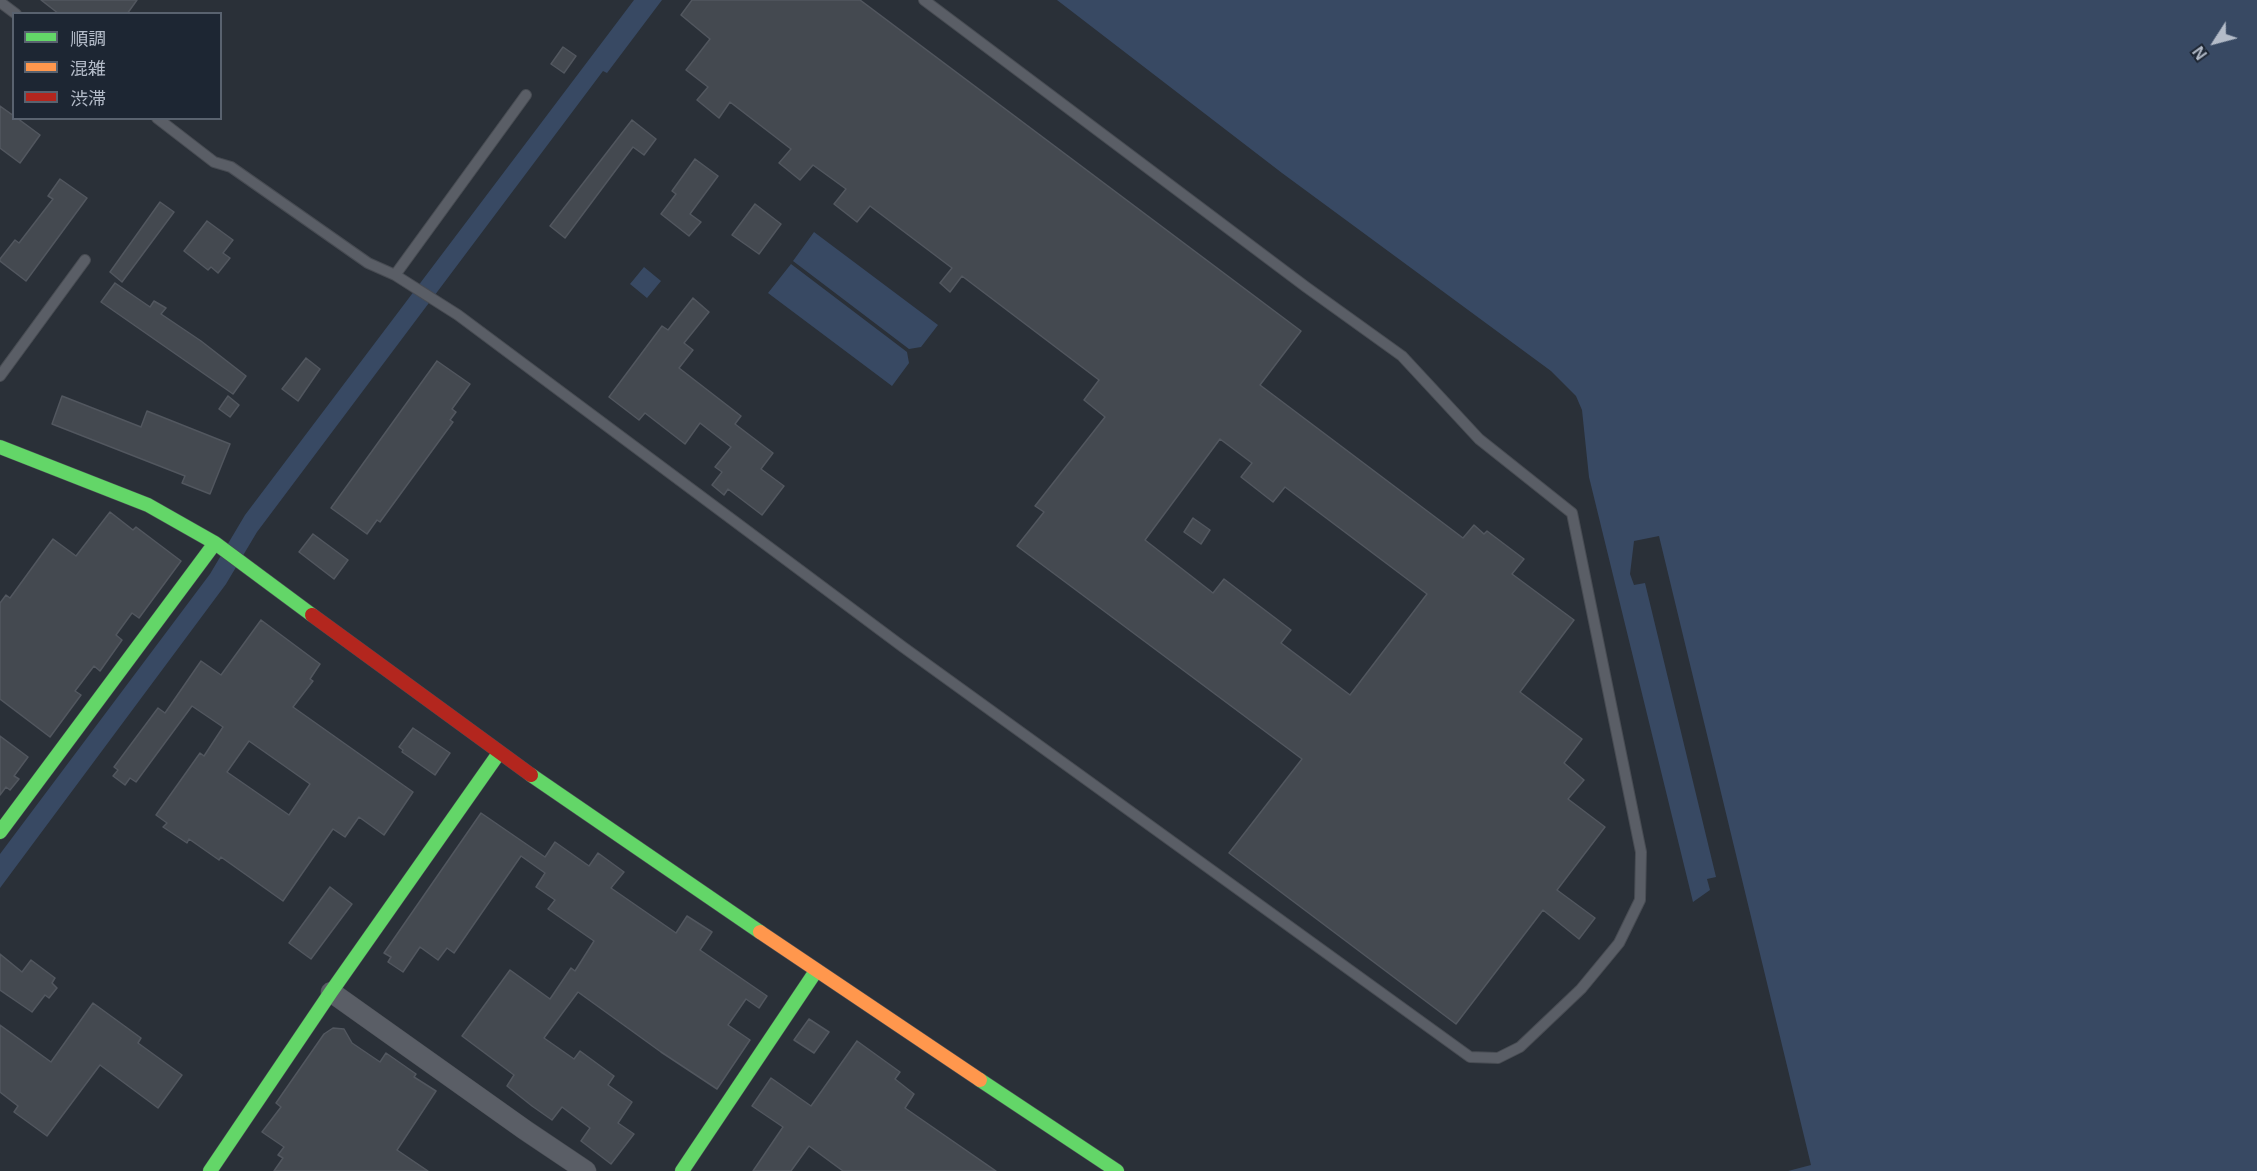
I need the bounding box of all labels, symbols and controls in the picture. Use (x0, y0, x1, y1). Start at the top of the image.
legend (12, 12, 222, 120)
north arrow (2185, 12, 2245, 72)
text: 順調 (70, 29, 106, 49)
text: N (2190, 43, 2210, 63)
text: 混雑 (70, 59, 106, 79)
text: 渋滞 (70, 89, 106, 109)

